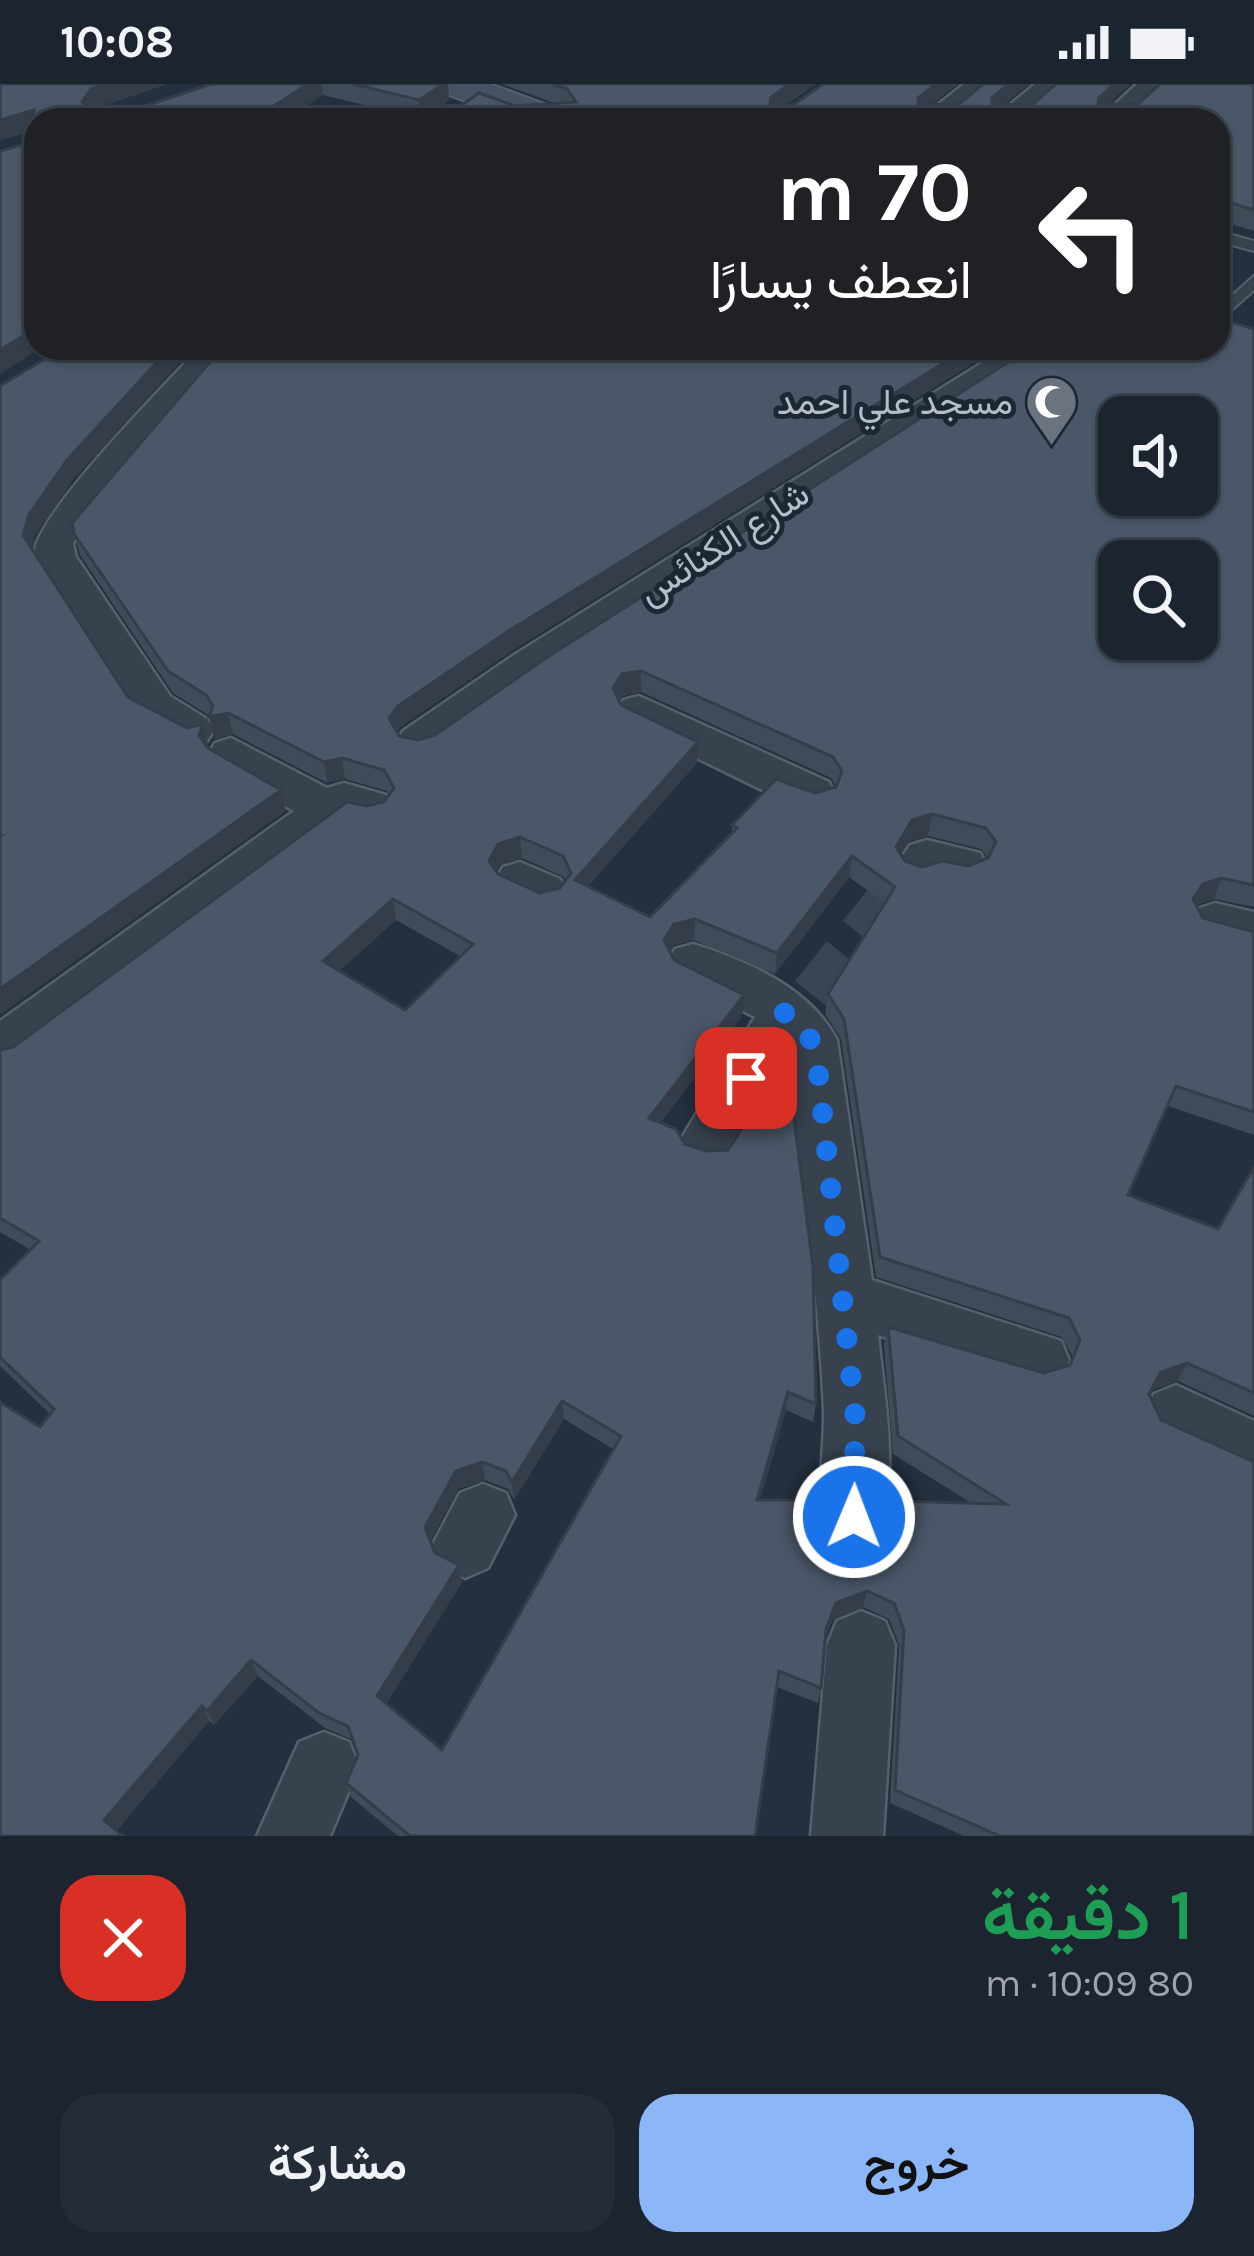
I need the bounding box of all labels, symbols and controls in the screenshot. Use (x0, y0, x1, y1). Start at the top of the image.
text: 10:08 (60, 16, 174, 68)
text: 70 m (776, 143, 972, 241)
icon: left (1014, 156, 1170, 312)
text: انعطف يسارًا (710, 248, 972, 312)
mosque icon: مسجد علي احمد (1024, 373, 1080, 447)
place label: مسجد علي احمد (777, 381, 1013, 431)
map controls (1098, 396, 1218, 660)
button: sound (1098, 396, 1218, 516)
street label: شارع الكنائس (630, 472, 818, 616)
button: search (1098, 540, 1218, 660)
pin (695, 1027, 797, 1129)
icon: arrive (713, 1045, 779, 1111)
position arrow (791, 1454, 917, 1580)
text: 1 دقيقة (982, 1873, 1194, 1957)
button: close (60, 1875, 186, 2001)
text: 80 m · 10:09 (985, 1960, 1194, 2006)
button: مشاركة (60, 2094, 615, 2232)
button: خروج (639, 2094, 1194, 2232)

